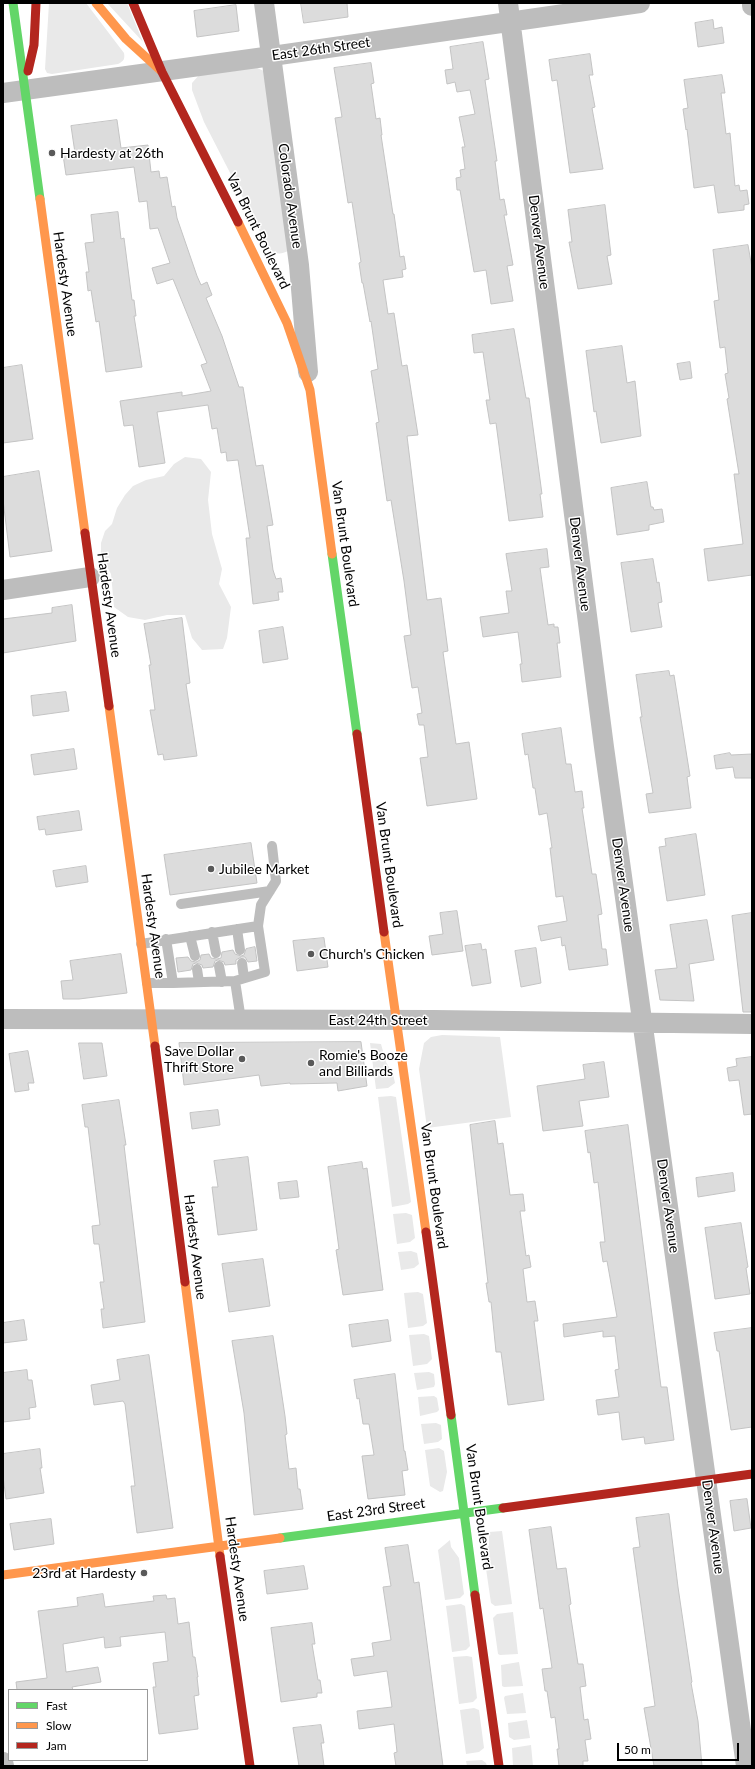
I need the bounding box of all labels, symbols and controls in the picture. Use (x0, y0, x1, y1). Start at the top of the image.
street label: East 26th Street (271, 34, 371, 64)
street label: Colorado Avenue (274, 142, 306, 250)
place label: Hardesty at 26th (60, 145, 164, 161)
marker: Hardesty at 26th (47, 148, 57, 158)
street label: Van Brunt Boulevard (223, 170, 293, 292)
street label: Denver Avenue (525, 194, 553, 290)
street label: Hardesty Avenue (49, 230, 81, 338)
street label: Van Brunt Boulevard (328, 480, 362, 608)
street label: Denver Avenue (566, 516, 594, 612)
street label: Hardesty Avenue (93, 551, 125, 659)
street label: Van Brunt Boulevard (372, 801, 406, 929)
street label: Denver Avenue (608, 837, 638, 933)
place label: Jubilee Market (219, 861, 309, 877)
marker: Jubilee Market (206, 864, 216, 874)
street label: Hardesty Avenue (137, 872, 169, 980)
place label: Church's Chicken (319, 946, 425, 962)
marker: Church's Chicken (306, 949, 316, 959)
street label: East 24th Street (328, 1012, 428, 1028)
place label: Save Dollar Thrift Store (164, 1043, 234, 1076)
place label: Romie's Booze and Billiards (319, 1047, 408, 1080)
marker: Save Dollar Thrift Store (237, 1054, 247, 1064)
marker: Romie's Booze and Billiards (306, 1058, 316, 1068)
street label: Van Brunt Boulevard (417, 1122, 451, 1250)
street label: Denver Avenue (653, 1158, 683, 1254)
street label: Hardesty Avenue (180, 1194, 210, 1300)
street label: Van Brunt Boulevard (462, 1443, 496, 1571)
street label: Denver Avenue (698, 1479, 728, 1575)
street label: East 23rd Street (326, 1495, 426, 1525)
street label: Hardesty Avenue (221, 1515, 253, 1623)
place label: 23rd at Hardesty (32, 1565, 136, 1581)
marker: 23rd at Hardesty (139, 1568, 149, 1578)
legend (8, 1689, 148, 1761)
text: Fast (46, 1698, 67, 1713)
text: Slow (46, 1718, 71, 1733)
scale bar (619, 1735, 741, 1761)
text: Jam (46, 1738, 67, 1753)
text: 50 m (624, 1742, 651, 1757)

